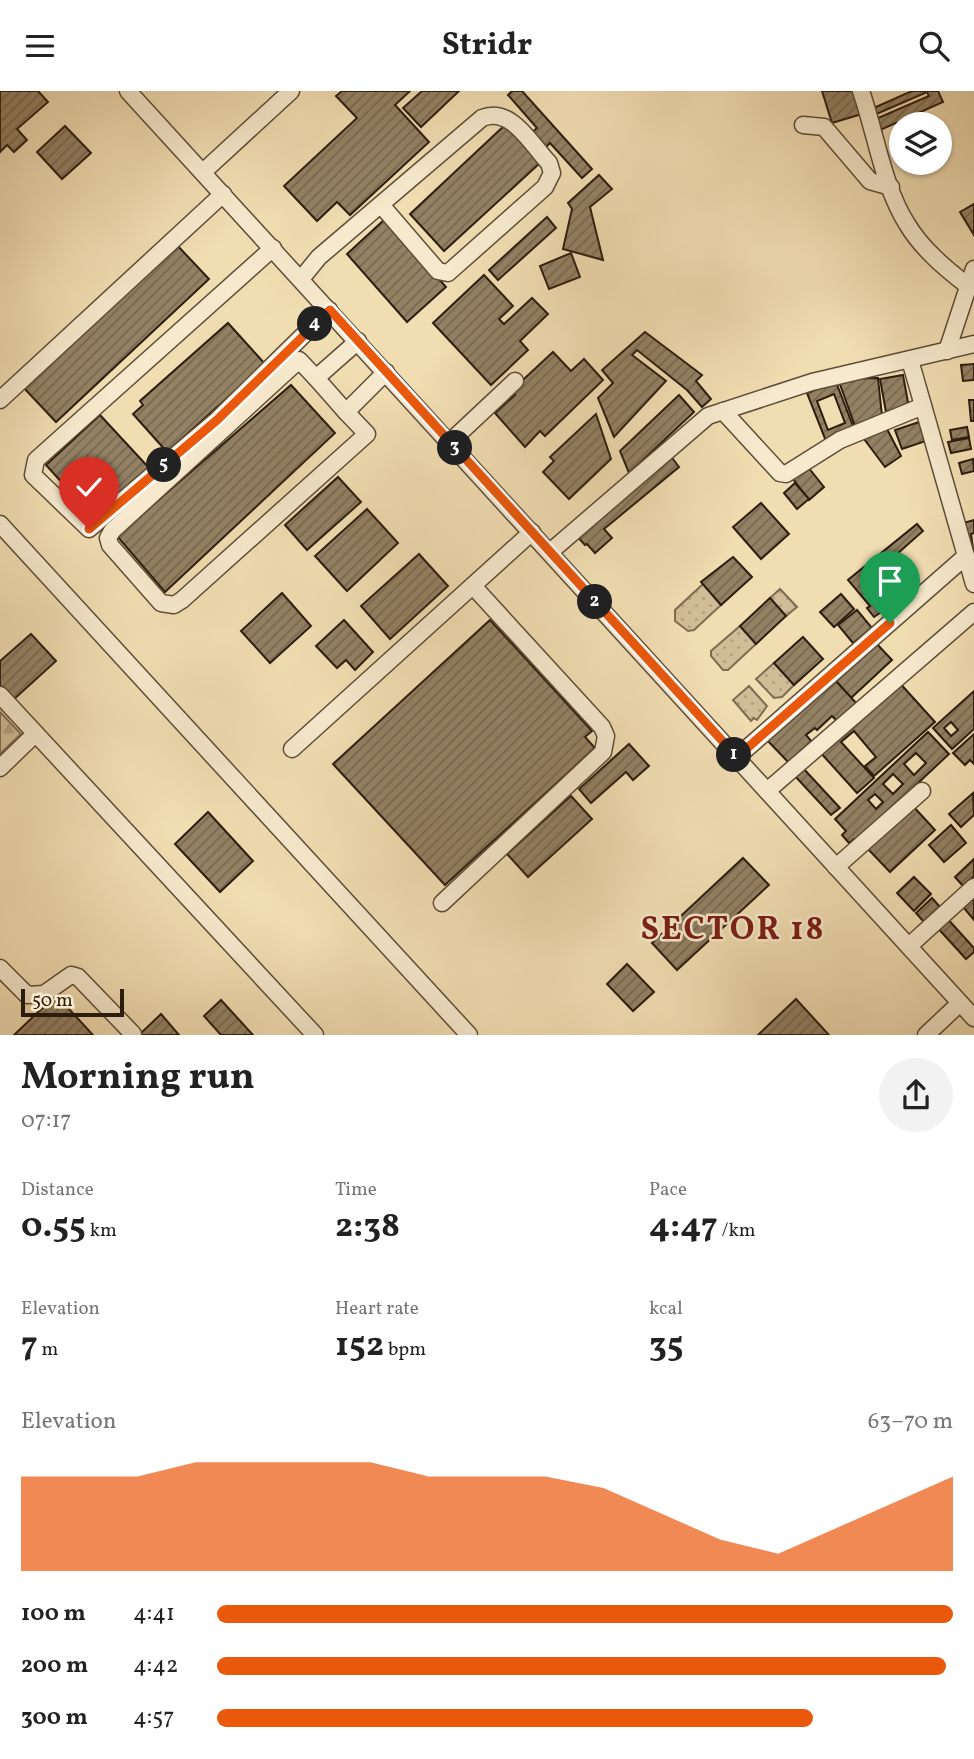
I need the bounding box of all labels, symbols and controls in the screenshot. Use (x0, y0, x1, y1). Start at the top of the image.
text: Stridr (442, 24, 532, 68)
icon: menu (21, 27, 59, 65)
icon: search (915, 27, 953, 65)
map controls (889, 112, 952, 175)
button: layers (889, 112, 952, 175)
pin: 4 (298, 307, 332, 341)
text: 4 (309, 310, 320, 336)
pin: 3 (438, 431, 472, 465)
text: 3 (450, 434, 459, 460)
pin: 5 (146, 447, 182, 483)
text: 5 (159, 451, 168, 477)
pin (59, 457, 119, 529)
icon: check (70, 468, 108, 506)
pin (860, 551, 920, 623)
icon: arrive (871, 562, 909, 600)
pin: 2 (578, 585, 612, 619)
text: 2 (590, 588, 599, 614)
pin: 1 (716, 737, 752, 773)
text: 1 (730, 741, 737, 767)
district label: SECTOR 18 (641, 908, 825, 954)
scale bar (21, 985, 124, 1017)
text: 50 m (32, 988, 73, 1014)
text: Morning run (21, 1052, 255, 1105)
button: share (879, 1058, 953, 1132)
text: 07:17 (21, 1105, 72, 1137)
text: Distance (21, 1177, 94, 1203)
text: Time (335, 1177, 377, 1203)
text: Pace (649, 1177, 687, 1203)
text: 0.55 (21, 1203, 86, 1251)
text: 2:38 (335, 1203, 400, 1251)
text: 4:47 (649, 1203, 718, 1251)
text: km (86, 1218, 117, 1244)
text: /km (718, 1218, 756, 1244)
text: Elevation (21, 1296, 100, 1322)
text: Heart rate (335, 1296, 419, 1322)
text: kcal (649, 1296, 683, 1322)
text: 7 (21, 1322, 38, 1370)
text: 152 (335, 1322, 384, 1370)
text: 35 (649, 1322, 684, 1370)
text: m (38, 1337, 58, 1363)
text: bpm (384, 1337, 426, 1363)
text: Elevation (21, 1406, 117, 1438)
text: 63–70 m (868, 1406, 953, 1438)
text: 100 m (21, 1598, 86, 1630)
text: 4:41 (133, 1598, 175, 1630)
text: 200 m (21, 1650, 88, 1682)
text: 4:42 (133, 1650, 178, 1682)
text: 300 m (21, 1702, 88, 1734)
text: 4:57 (133, 1702, 174, 1734)

